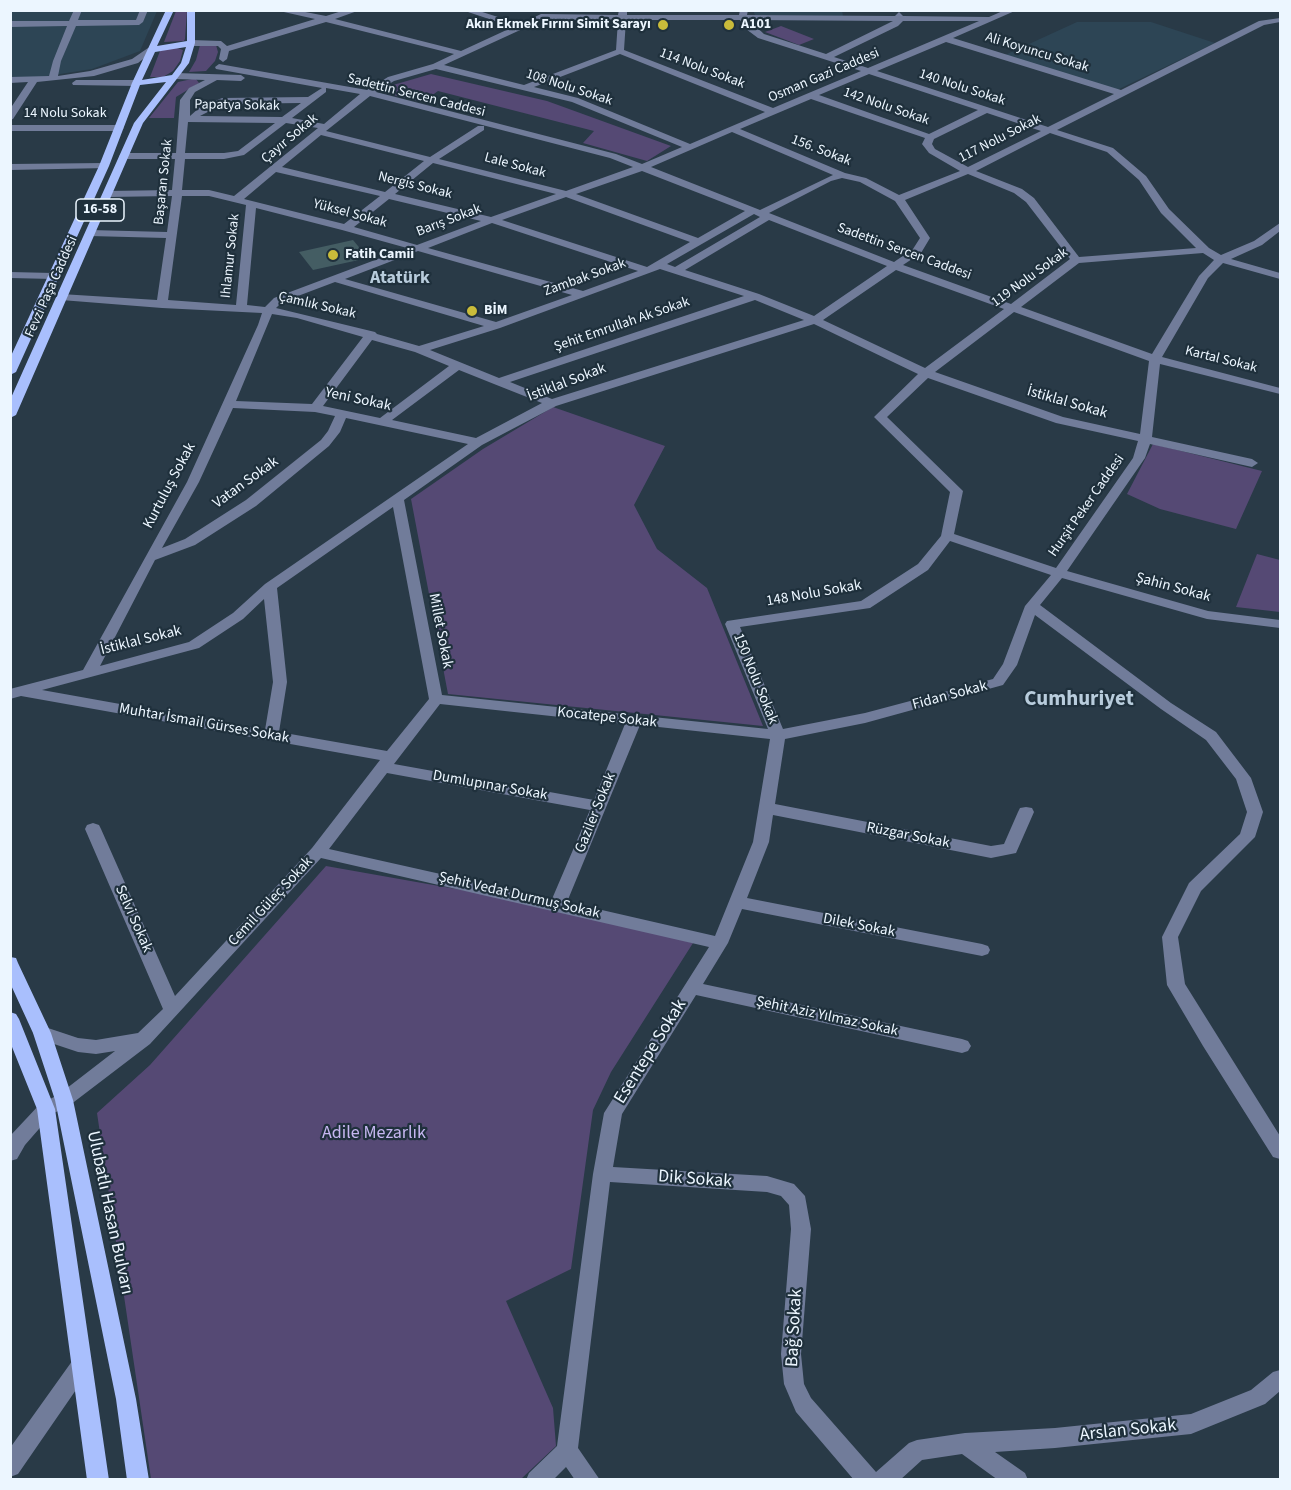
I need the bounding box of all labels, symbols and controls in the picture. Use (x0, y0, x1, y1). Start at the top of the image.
place label: Akın Ekmek Fırını Simit Sarayı (466, 17, 651, 33)
place label: A101 (741, 17, 771, 33)
marker: Akın Ekmek Fırını Simit Sarayı (656, 18, 670, 32)
marker: A101 (722, 18, 736, 32)
street label: Ali Koyuncu Sokak (983, 29, 1091, 77)
street label: 114 Nolu Sokak (657, 45, 747, 93)
street label: Osman Gazi Caddesi (766, 45, 882, 107)
street label: 108 Nolu Sokak (524, 66, 614, 110)
street label: 140 Nolu Sokak (917, 66, 1007, 110)
street label: Sadettin Sercen Caddesi (345, 71, 487, 121)
street label: 142 Nolu Sokak (841, 84, 931, 130)
street label: Papatya Sokak (194, 97, 280, 115)
street label: 14 Nolu Sokak (23, 106, 107, 122)
street label: Çayır Sokak (258, 111, 322, 167)
street label: 117 Nolu Sokak (956, 111, 1044, 167)
street label: 156. Sokak (789, 132, 853, 170)
street label: Başaran Sokak (151, 138, 177, 226)
street label: Lale Sokak (482, 150, 548, 182)
street label: Nergis Sokak (376, 169, 454, 203)
street label: Yüksel Sokak (311, 196, 389, 232)
road number: 16-58 (76, 199, 124, 221)
street label: Barış Sokak (414, 201, 484, 241)
street label: Ihlamur Sokak (218, 213, 244, 299)
street label: Sadettin Sercen Caddesi (835, 220, 973, 284)
street label: Fevzi Paşa Caddesi (22, 234, 82, 340)
street label: 119 Nolu Sokak (989, 245, 1071, 311)
place label: Fatih Camii (345, 247, 414, 263)
marker: Fatih Camii (326, 248, 340, 262)
street label: Zambak Sokak (542, 255, 628, 301)
district label: Atatürk (370, 268, 430, 290)
street label: Çamlık Sokak (276, 289, 358, 323)
street label: Şehit Emrullah Ak Sokak (552, 294, 692, 356)
place label: BİM (484, 303, 507, 319)
marker: BİM (465, 304, 479, 318)
street label: Kartal Sokak (1183, 343, 1259, 377)
street label: İstiklal Sokak (525, 360, 609, 406)
street label: İstiklal Sokak (1025, 383, 1109, 423)
street label: Yeni Sokak (323, 384, 393, 416)
street label: Kurtuluş Sokak (140, 440, 200, 532)
street label: Hurşit Peker Caddesi (1045, 452, 1129, 560)
street label: Vatan Sokak (210, 453, 282, 513)
street label: Şahin Sokak (1133, 569, 1213, 607)
street label: 148 Nolu Sokak (765, 577, 863, 611)
street label: Millet Sokak (424, 592, 456, 670)
street label: İstiklal Sokak (99, 622, 183, 660)
street label: 150 Nolu Sokak (729, 631, 781, 727)
street label: Fidan Sokak (911, 677, 989, 715)
district label: Cumhuriyet (1024, 687, 1134, 713)
street label: Muhtar İsmail Gürses Sokak (118, 700, 290, 748)
street label: Kocatepe Sokak (556, 704, 658, 732)
street label: Dumlupınar Sokak (431, 767, 549, 805)
street label: Gaziler Sokak (572, 770, 620, 856)
street label: Rüzgar Sokak (865, 819, 951, 853)
street label: Cemil Güleç Sokak (225, 853, 317, 951)
street label: Şehit Vedat Durmuş Sokak (437, 869, 601, 923)
street label: Selvi Sokak (110, 883, 156, 955)
street label: Dilek Sokak (821, 910, 897, 942)
street label: Şehit Aziz Yılmaz Sokak (754, 993, 900, 1041)
street label: Esentepe Sokak (610, 996, 692, 1108)
park label: Adile Mezarlık (322, 1123, 426, 1145)
street label: Ulubatlı Hasan Bulvarı (81, 1129, 137, 1297)
street label: Dik Sokak (657, 1167, 733, 1193)
street label: Bağ Sokak (782, 1288, 808, 1368)
street label: Arslan Sokak (1079, 1415, 1177, 1447)

